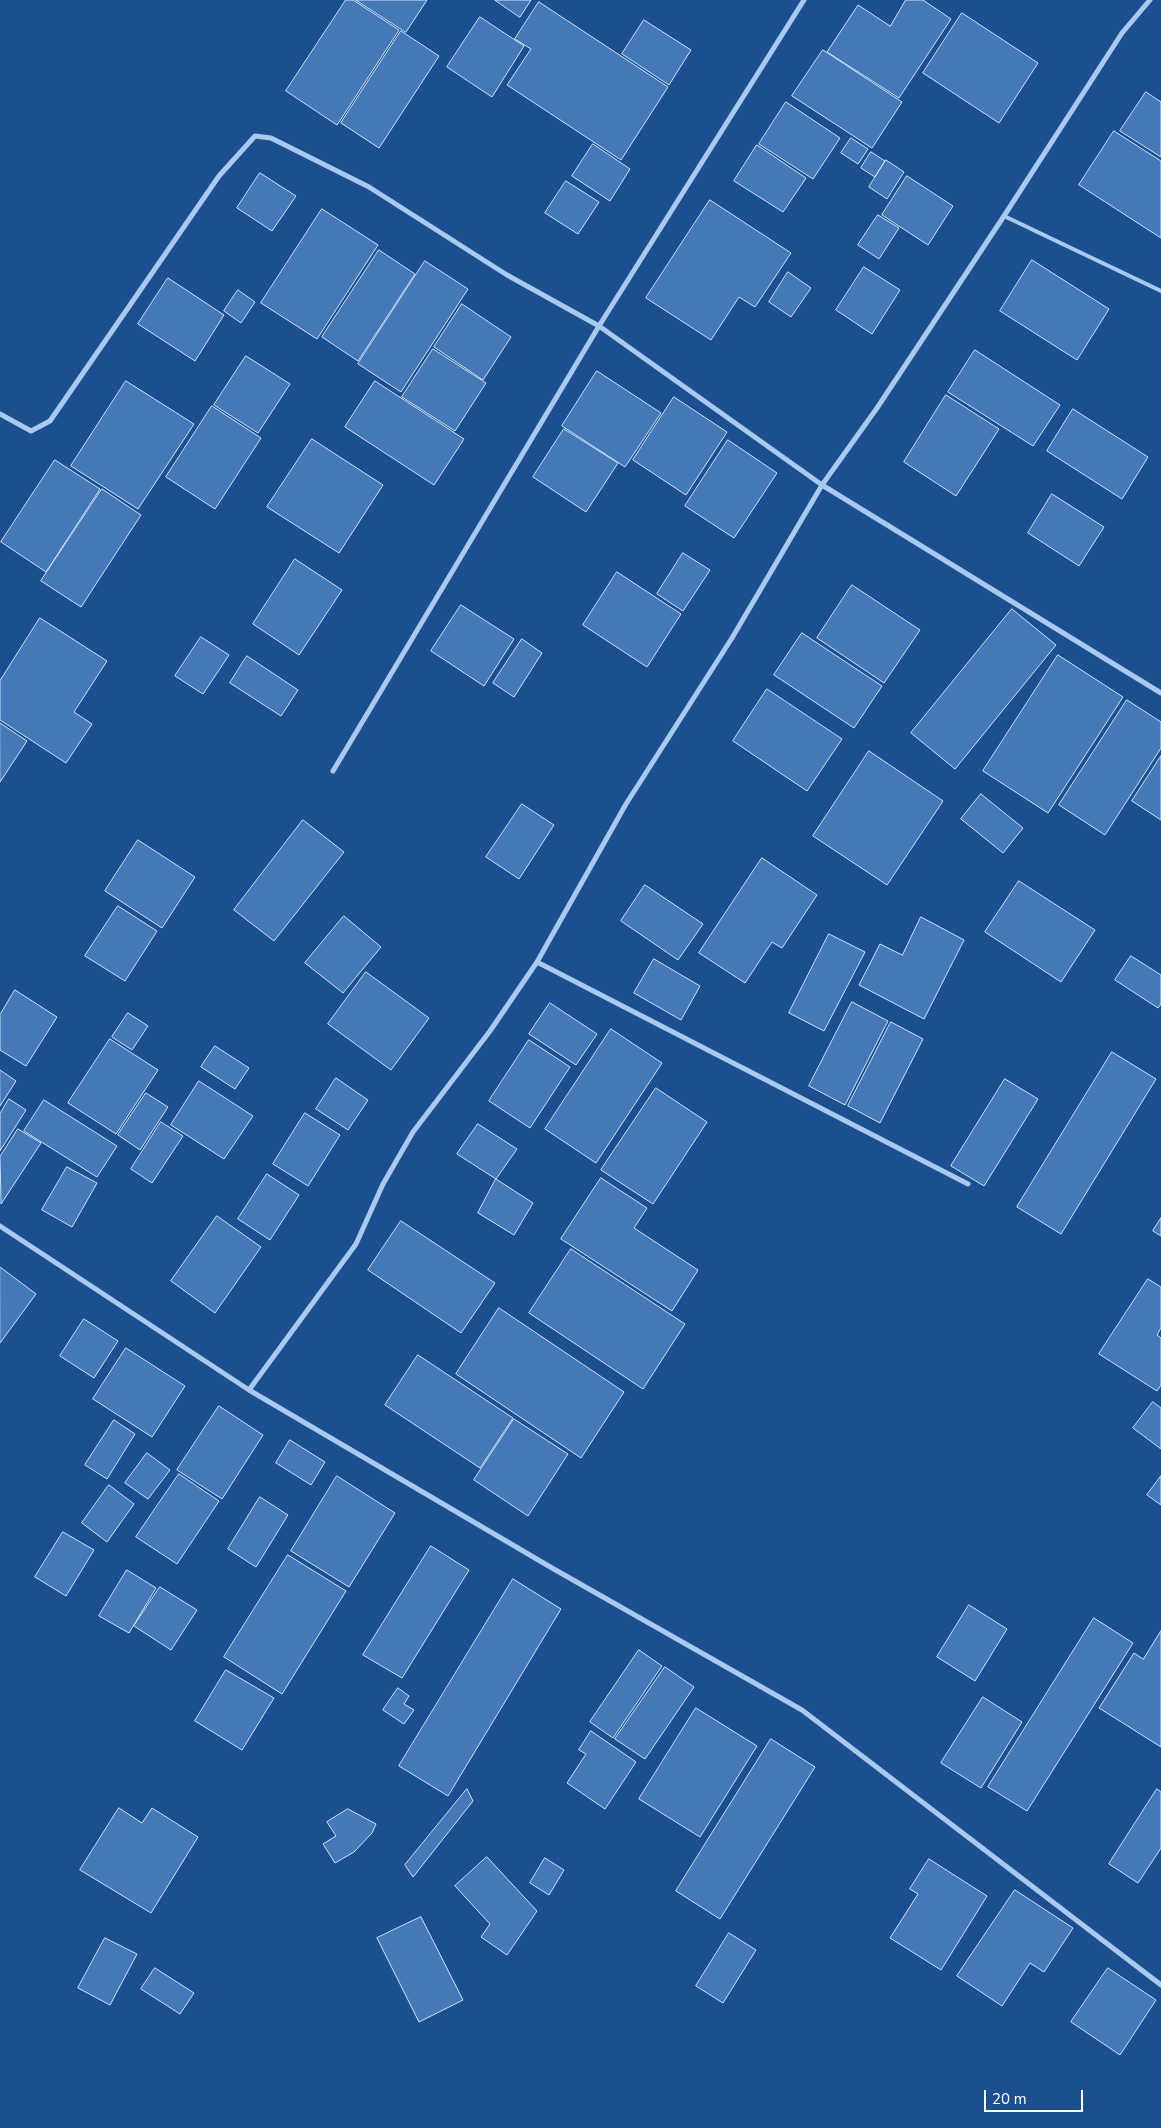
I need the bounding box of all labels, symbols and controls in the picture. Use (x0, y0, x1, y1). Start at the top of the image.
scale bar (986, 2080, 1085, 2112)
text: 20 m (992, 2089, 1027, 2109)

